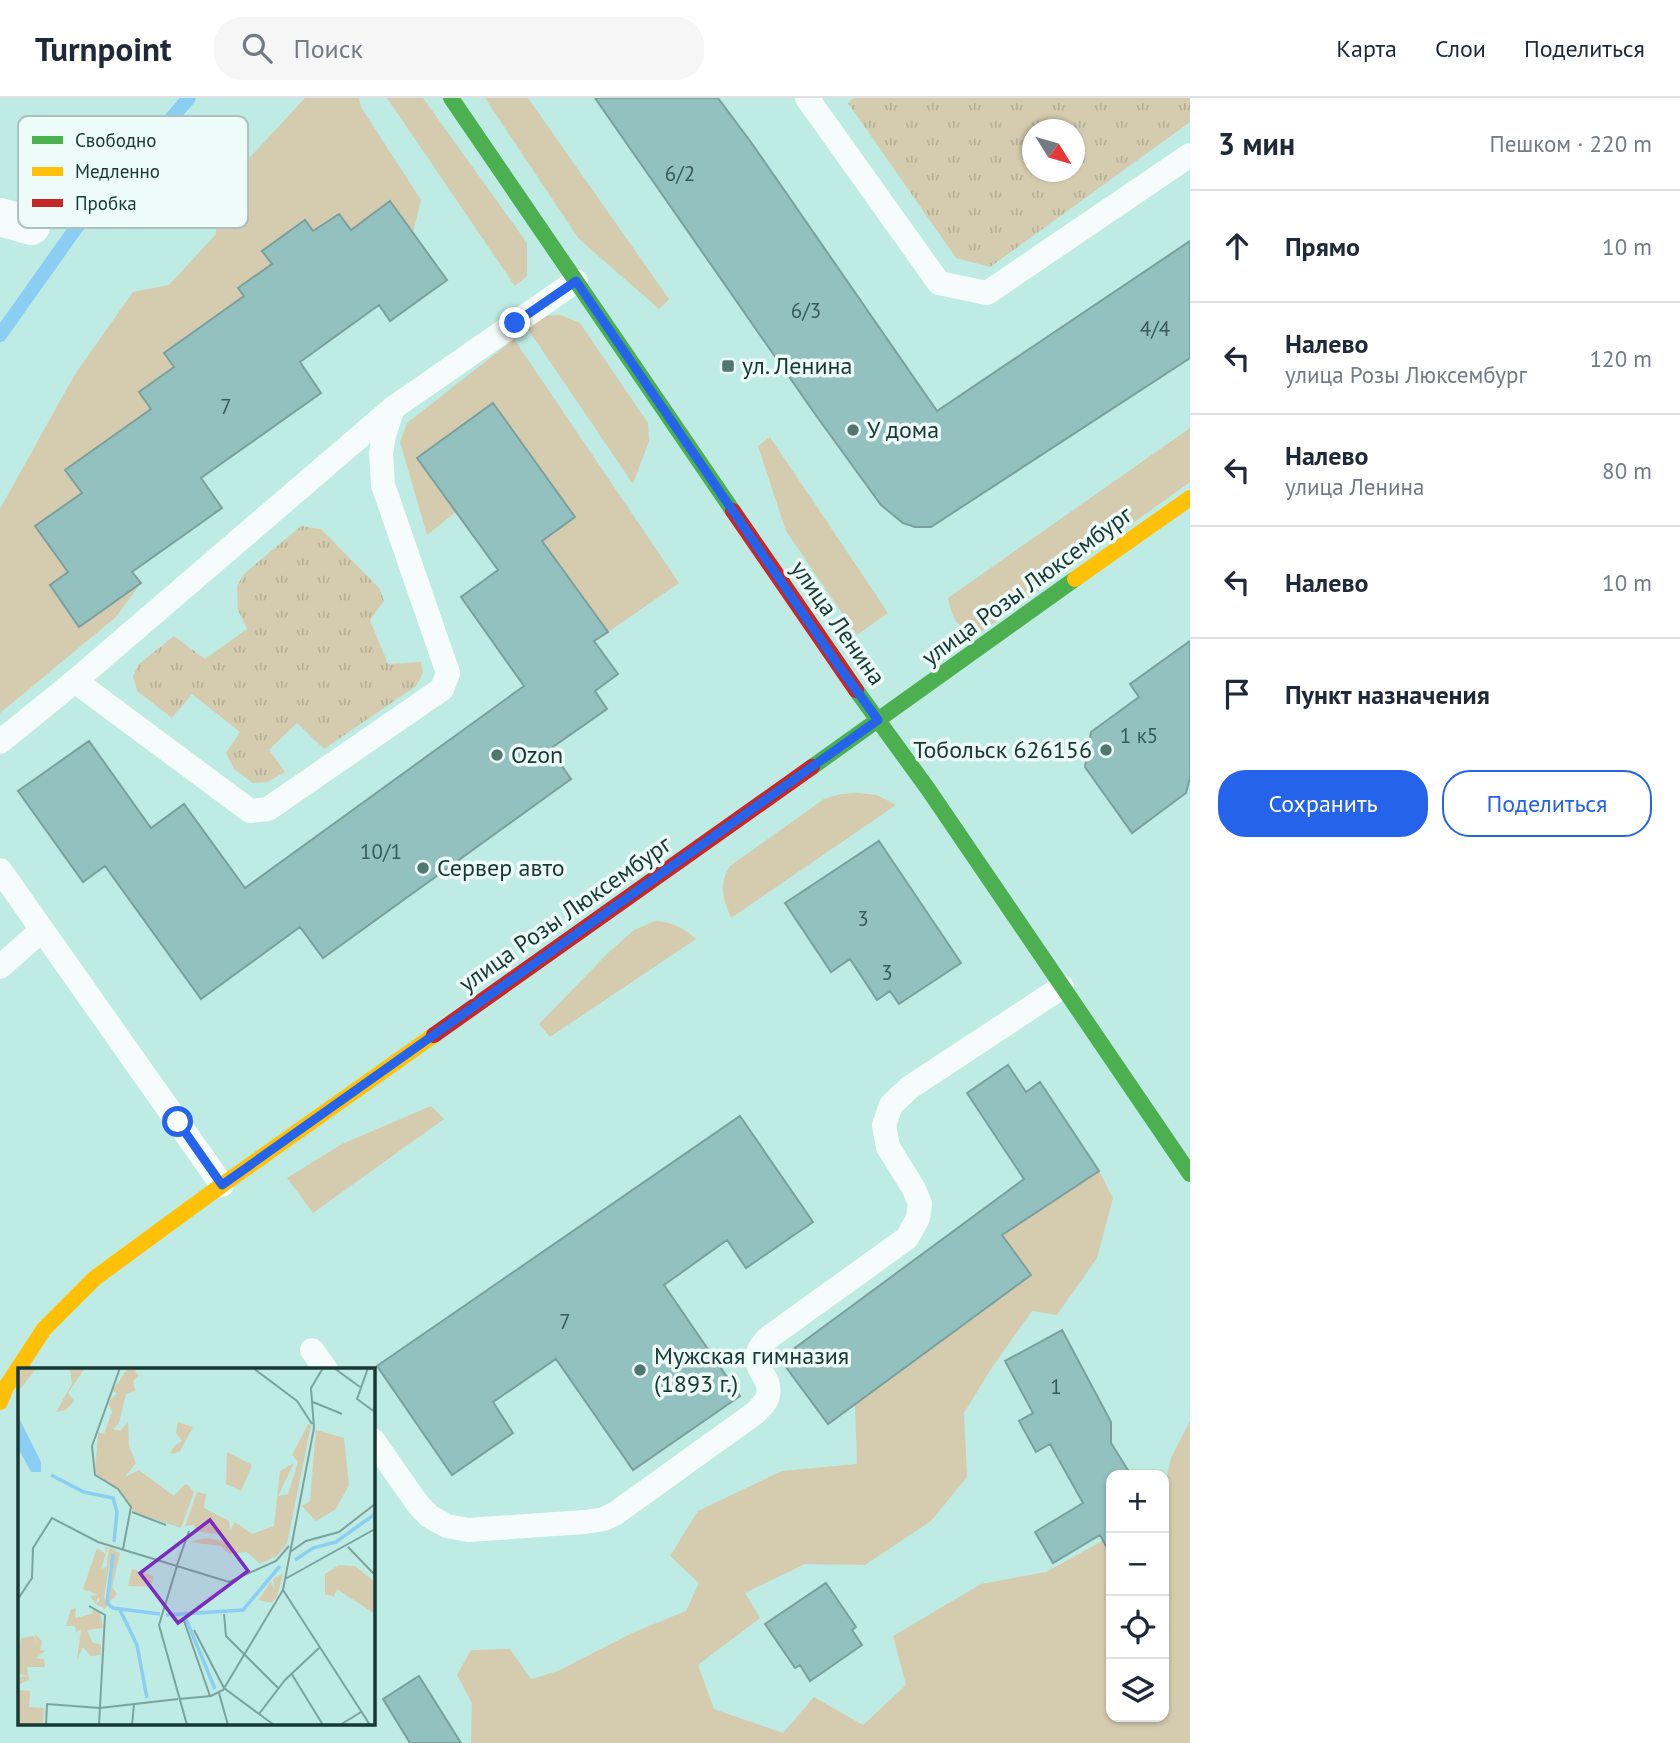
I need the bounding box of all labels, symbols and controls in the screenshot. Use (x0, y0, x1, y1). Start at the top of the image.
search box (214, 17, 704, 80)
text: Turnpoint (35, 27, 172, 70)
icon: search (238, 29, 276, 67)
text: Поиск (294, 32, 363, 65)
text: Карта (1336, 33, 1397, 64)
text: Слои (1435, 33, 1486, 64)
text: Поделиться (1524, 33, 1645, 64)
legend (18, 116, 248, 228)
north arrow (1022, 119, 1085, 182)
text: 3 мин (1218, 124, 1295, 163)
text: Свободно (75, 128, 157, 152)
text: Пешком · 220 m (1489, 129, 1652, 158)
text: Медленно (75, 159, 160, 183)
house number: 6/2 (665, 160, 695, 187)
text: Пробка (75, 191, 137, 215)
icon: ahead (1218, 227, 1256, 265)
text: Прямо (1285, 230, 1360, 263)
text: 10 m (1602, 232, 1652, 261)
house number: 6/3 (791, 297, 821, 324)
route end (499, 307, 530, 338)
house number: 4/4 (1140, 315, 1170, 342)
text: Налево (1285, 327, 1369, 360)
icon: left (1218, 339, 1256, 377)
text: 120 m (1590, 344, 1652, 373)
place label: ул. Ленина (742, 350, 852, 381)
marker: ул. Ленина (720, 358, 736, 374)
text: улица Розы Люксембург (1285, 360, 1527, 389)
house number: 7 (220, 393, 232, 420)
place label: У дома (867, 414, 939, 445)
marker: У дома (845, 422, 861, 438)
text: Налево (1285, 439, 1369, 472)
icon: left (1218, 451, 1256, 489)
text: 80 m (1602, 456, 1652, 485)
text: улица Ленина (1285, 472, 1424, 501)
street label: улица Розы Люксембург (915, 499, 1138, 672)
street label: улица Ленина (784, 554, 893, 691)
icon: left (1218, 563, 1256, 601)
text: Налево (1285, 566, 1369, 599)
text: 10 m (1602, 568, 1652, 597)
icon: arrive (1218, 675, 1256, 713)
text: Пункт назначения (1285, 678, 1490, 711)
house number: 1 к5 (1120, 722, 1158, 749)
place label: Тобольск 626156 (913, 734, 1092, 765)
place label: Ozon (511, 739, 563, 770)
marker: Тобольск 626156 (1098, 742, 1114, 758)
marker: Ozon (489, 747, 505, 763)
button: Сохранить (1218, 770, 1428, 837)
button: Поделиться (1442, 770, 1652, 837)
street label: улица Розы Люксембург (452, 828, 677, 999)
house number: 10/1 (360, 838, 402, 865)
place label: Сервер авто (437, 852, 565, 883)
marker: Сервер авто (415, 860, 431, 876)
house number: 3 (857, 905, 869, 932)
house number: 3 (881, 959, 893, 986)
route start (162, 1106, 193, 1137)
house number: 7 (559, 1308, 571, 1335)
place label: Мужская гимназия (1893 г.) (654, 1340, 849, 1399)
marker: Мужская гимназия (1893 г.) (632, 1362, 648, 1378)
inset map (18, 1368, 374, 1726)
house number: 1 (1050, 1373, 1062, 1400)
map controls (1106, 1470, 1169, 1722)
button: + (1106, 1470, 1169, 1533)
button: − (1106, 1533, 1169, 1596)
button: locate (1106, 1596, 1169, 1659)
button: layers (1106, 1659, 1169, 1722)

